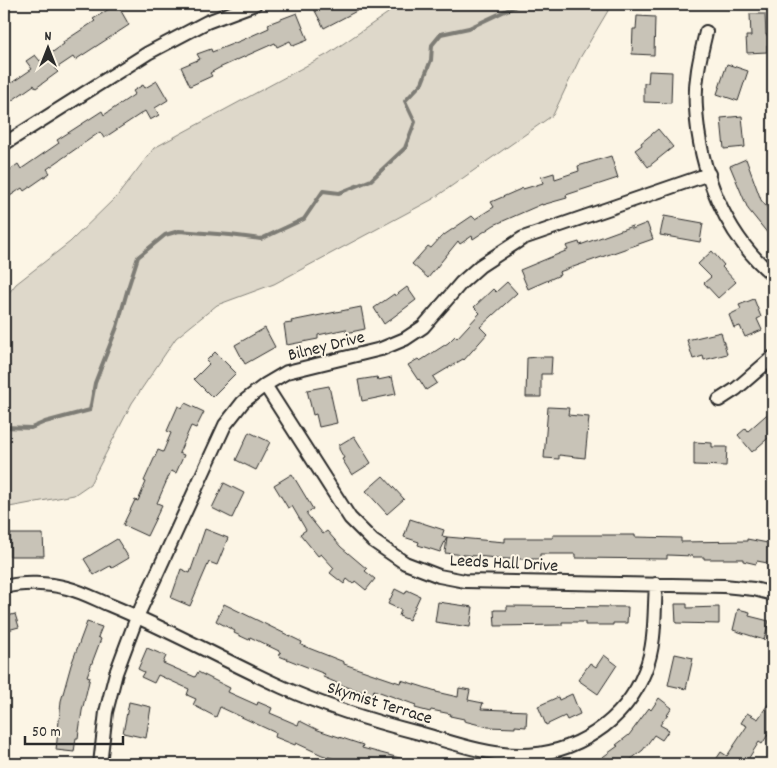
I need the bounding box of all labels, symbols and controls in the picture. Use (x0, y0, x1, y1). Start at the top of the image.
north arrow (22, 22, 72, 72)
text: N (45, 27, 52, 47)
street label: Bilney Drive (286, 326, 368, 369)
street label: Leeds Hall Drive (449, 549, 559, 580)
street label: Skymist Terrace (324, 677, 435, 732)
scale bar (25, 713, 122, 745)
text: 50 m (32, 722, 61, 744)

